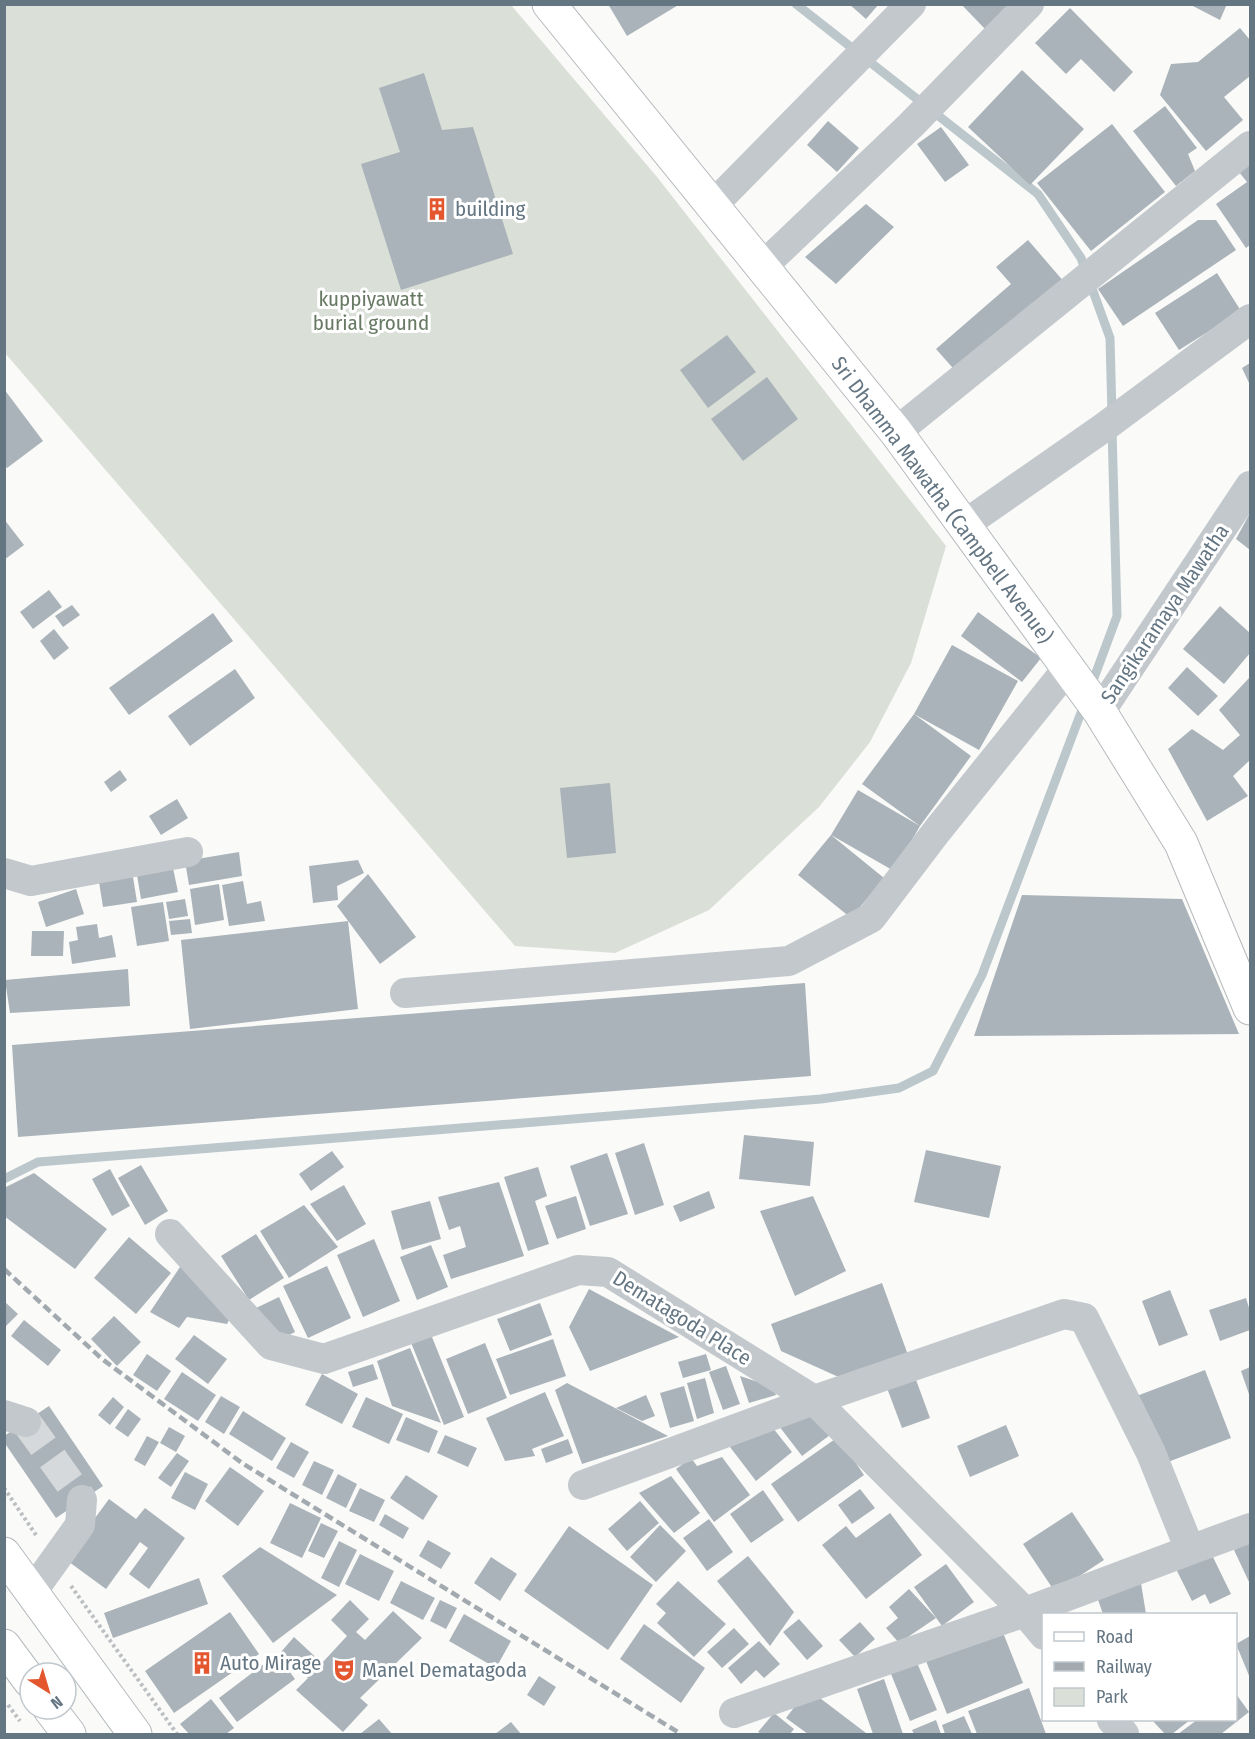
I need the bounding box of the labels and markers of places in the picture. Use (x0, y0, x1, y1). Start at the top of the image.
building icon: building (424, 196, 450, 222)
place label: building (455, 196, 526, 222)
building icon: Auto Mirage (189, 1650, 215, 1676)
place label: Auto Mirage (220, 1650, 321, 1676)
theatre icon: Manel Dematagoda (331, 1657, 357, 1683)
place label: Manel Dematagoda (362, 1657, 527, 1683)

